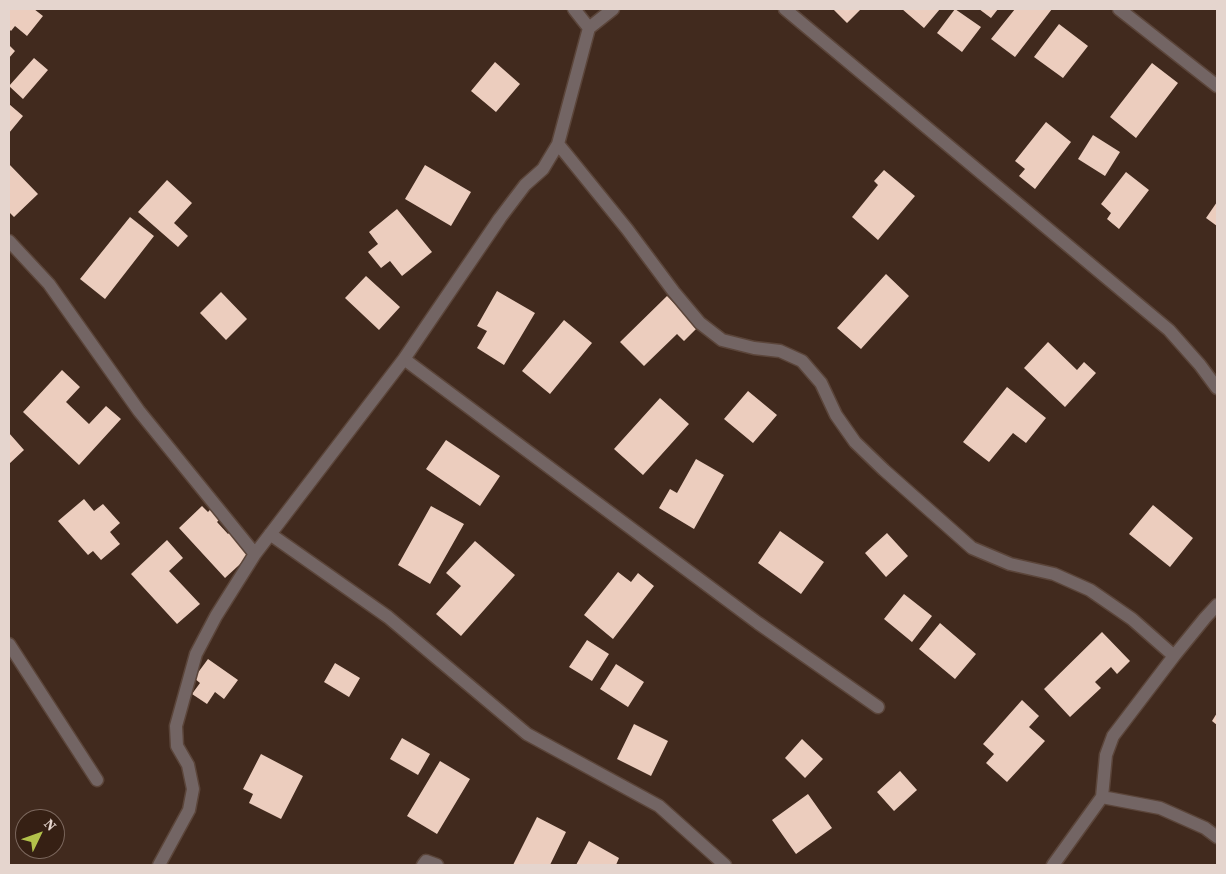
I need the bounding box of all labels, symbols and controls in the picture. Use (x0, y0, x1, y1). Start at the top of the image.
north arrow (15, 809, 65, 859)
text: N (40, 814, 61, 835)

